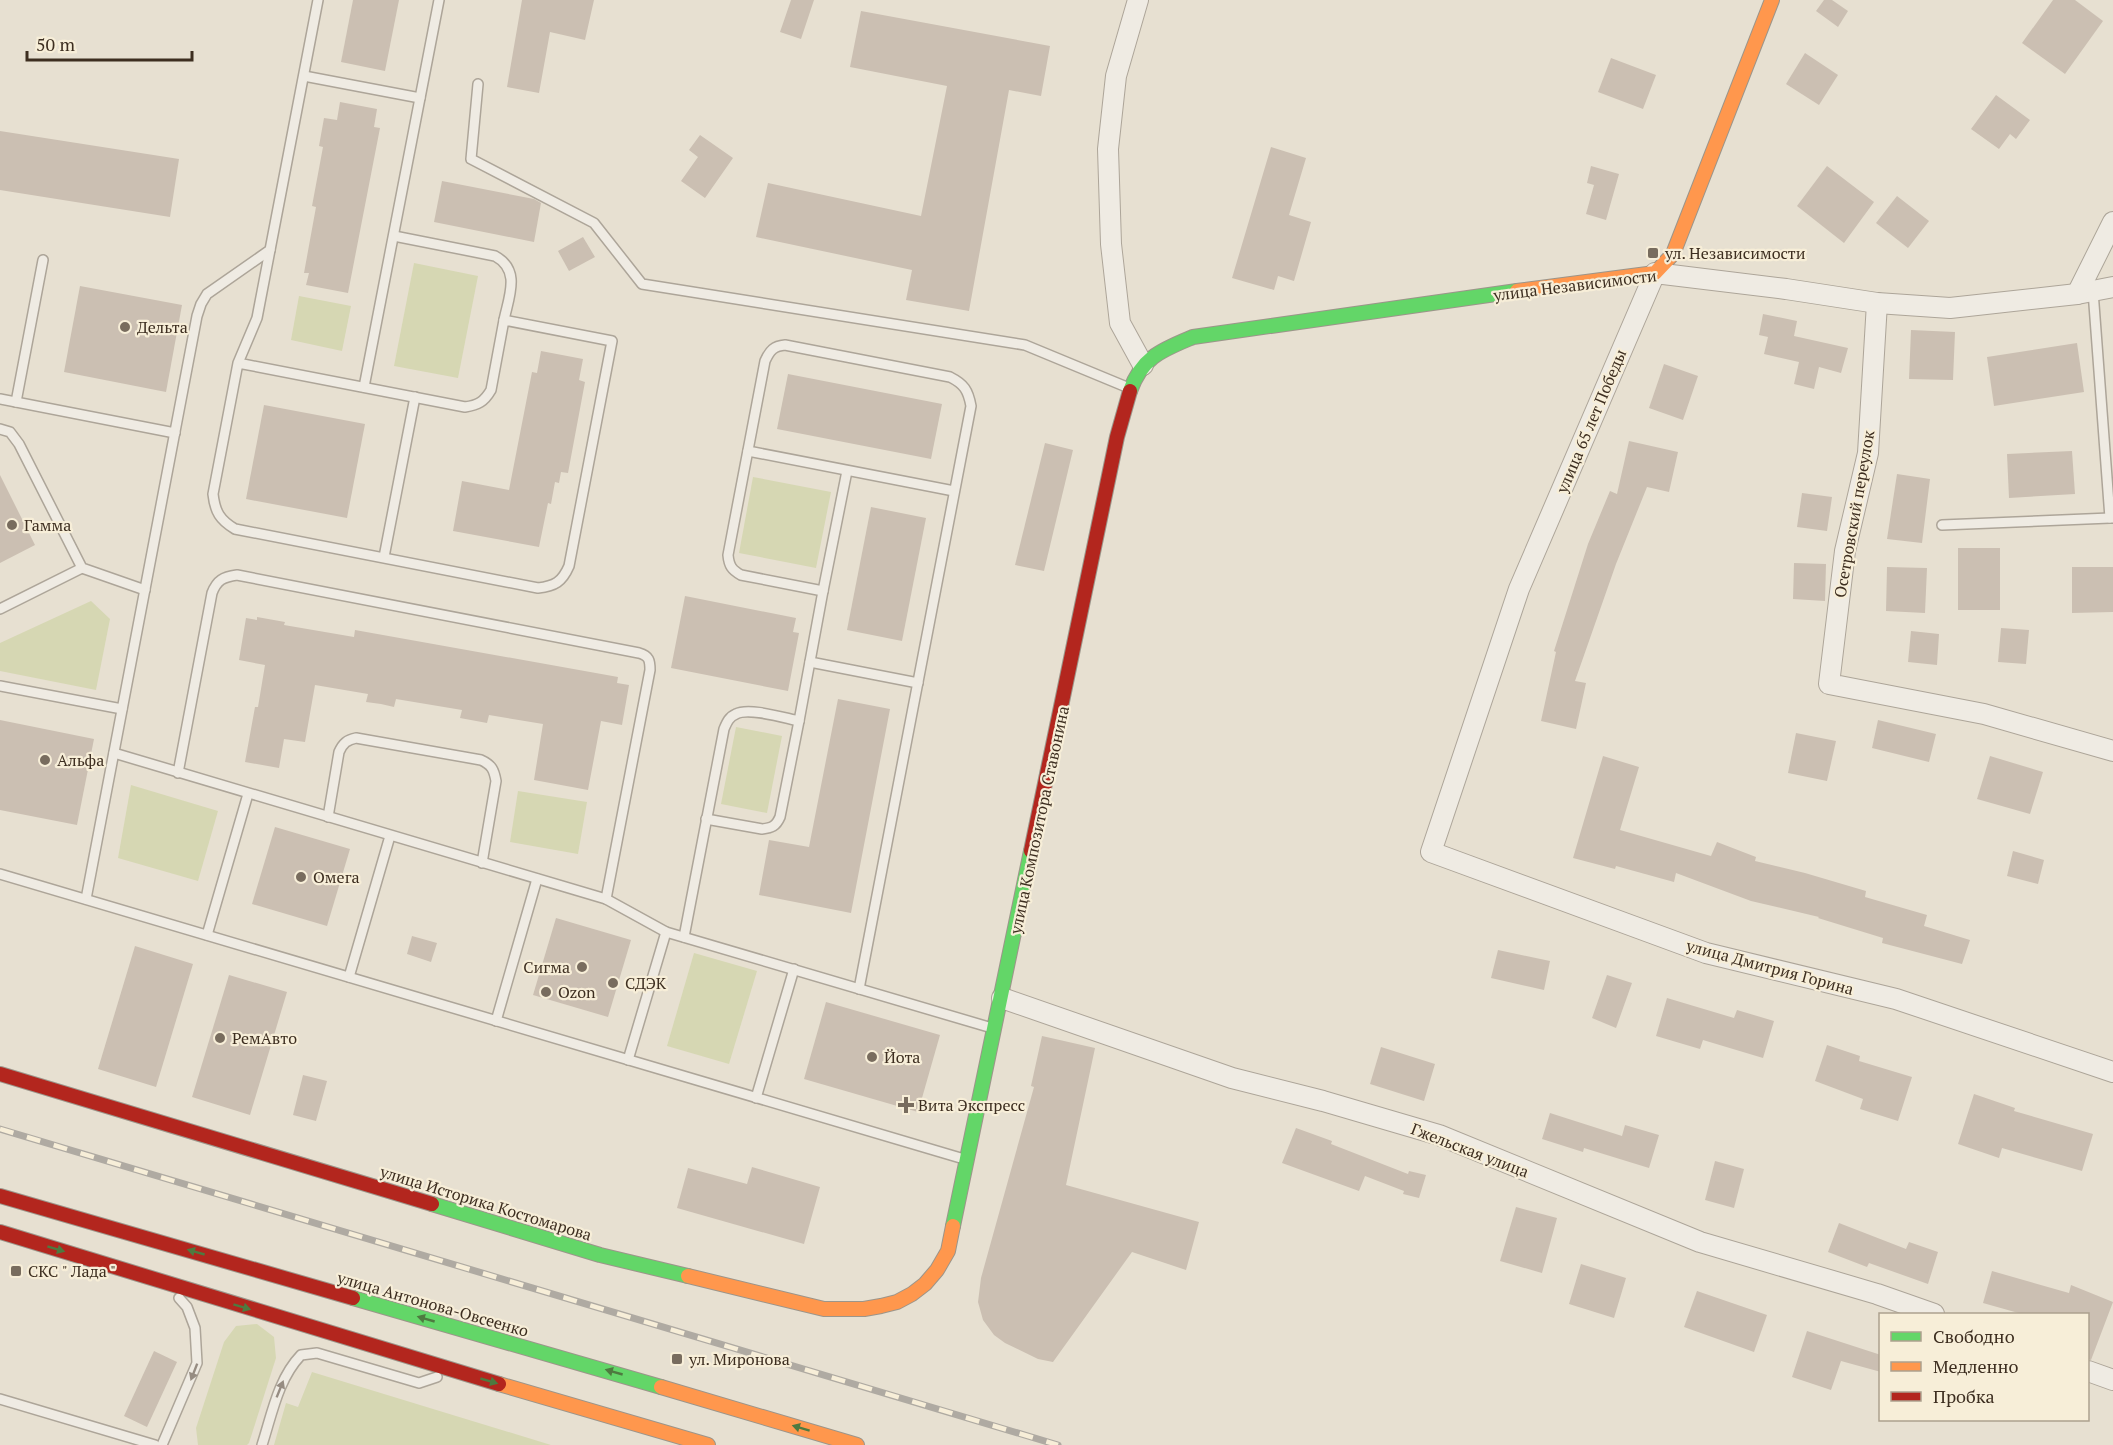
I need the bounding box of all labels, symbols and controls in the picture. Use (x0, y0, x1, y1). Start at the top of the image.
scale bar (27, 24, 192, 62)
text: 50 m (36, 32, 76, 56)
place label: ул. Независимости (1664, 242, 1806, 264)
marker: ул. Независимости (1646, 246, 1660, 260)
street label: улица Независимости (1491, 264, 1658, 306)
place label: Дельта (137, 316, 188, 338)
marker: Дельта (118, 320, 132, 334)
street label: улица 65 лет Победы (1550, 345, 1631, 497)
street label: Осетровский переулок (1828, 428, 1880, 599)
place label: Гамма (24, 514, 71, 536)
marker: Гамма (5, 518, 19, 532)
street label: улица Композитора Ставонина (1004, 704, 1074, 937)
place label: Альфа (57, 749, 104, 771)
marker: Альфа (38, 753, 52, 767)
place label: Омега (313, 866, 360, 888)
marker: Омега (294, 870, 308, 884)
street label: улица Дмитрия Горина (1683, 934, 1856, 1000)
place label: Сигма (523, 956, 570, 978)
marker: Сигма (575, 960, 589, 974)
place label: СДЭК (625, 972, 667, 994)
marker: СДЭК (606, 976, 620, 990)
place label: Ozon (558, 981, 596, 1003)
marker: Ozon (539, 985, 553, 999)
place label: РемАвто (232, 1027, 297, 1049)
marker: РемАвто (213, 1031, 227, 1045)
place label: Йота (884, 1046, 920, 1068)
marker: Йота (865, 1050, 879, 1064)
place label: Вита Экспресс (918, 1094, 1025, 1116)
marker: Вита Экспресс (899, 1098, 913, 1112)
street label: Гжельская улица (1408, 1117, 1532, 1183)
street label: улица Историка Костомарова (377, 1160, 594, 1246)
one-way arrow (47, 1245, 65, 1255)
one-way arrow (187, 1247, 205, 1257)
place label: СКС " Лада " (28, 1260, 116, 1282)
marker: СКС " Лада " (9, 1264, 23, 1278)
street label: улица Антонова-Овсеенко (334, 1266, 531, 1342)
one-way arrow (233, 1302, 251, 1312)
legend (1879, 1313, 2089, 1421)
one-way arrow (417, 1314, 435, 1323)
text: Свободно (1933, 1324, 2015, 1348)
place label: ул. Миронова (688, 1348, 790, 1370)
marker: ул. Миронова (670, 1352, 684, 1366)
text: Медленно (1933, 1354, 2019, 1378)
one-way arrow (188, 1364, 198, 1382)
one-way arrow (605, 1367, 623, 1377)
one-way arrow (480, 1377, 498, 1386)
one-way arrow (275, 1380, 285, 1398)
text: Пробка (1933, 1384, 1995, 1408)
one-way arrow (791, 1423, 809, 1432)

